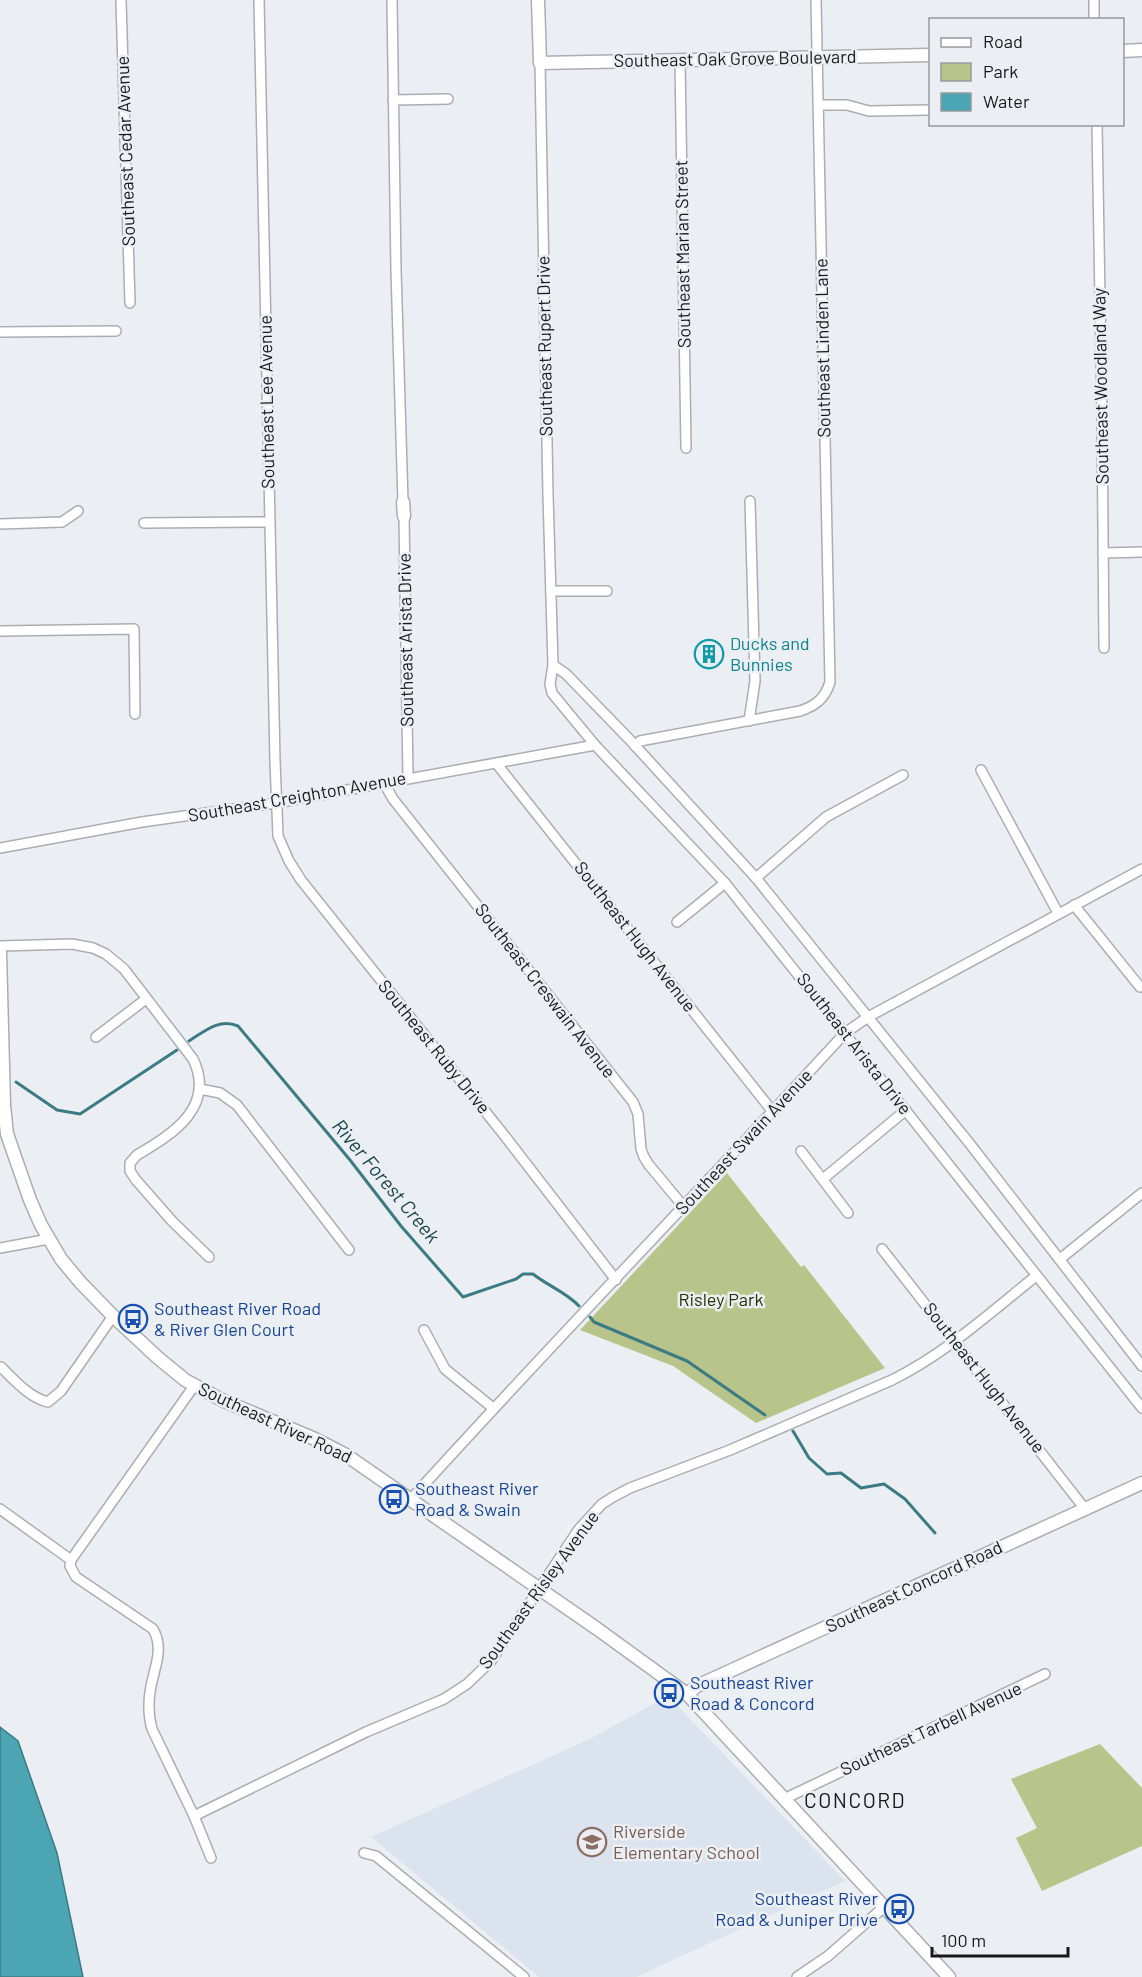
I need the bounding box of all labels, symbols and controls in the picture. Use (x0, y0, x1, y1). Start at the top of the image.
legend (929, 18, 1124, 126)
text: Road (983, 30, 1023, 52)
street label: Southeast Oak Grove Boulevard (613, 45, 857, 71)
street label: Southeast Cedar Avenue (111, 55, 139, 247)
text: Park (983, 60, 1018, 82)
text: Water (983, 90, 1030, 112)
street label: Southeast Marian Street (669, 160, 695, 348)
street label: Southeast Rupert Drive (531, 255, 557, 437)
street label: Southeast Linden Lane (809, 258, 835, 438)
street label: Southeast Woodland Way (1087, 288, 1113, 485)
street label: Southeast Lee Avenue (253, 315, 279, 489)
street label: Southeast Arista Drive (392, 553, 418, 727)
place label: Ducks and Bunnies (730, 632, 810, 675)
building icon: Ducks and Bunnies (693, 638, 725, 670)
street label: Southeast Creighton Avenue (186, 766, 408, 826)
street label: Southeast Hugh Avenue (570, 857, 701, 1016)
street label: Southeast Creswain Avenue (471, 899, 621, 1082)
street label: Southeast Arista Drive (793, 968, 917, 1119)
street label: Southeast Ruby Drive (374, 975, 496, 1118)
street label: Southeast Swain Avenue (670, 1064, 817, 1219)
water label: River Forest Creek (328, 1114, 446, 1247)
park label: Risley Park (678, 1288, 764, 1310)
place label: Southeast River Road & River Glen Court (154, 1297, 321, 1340)
street label: Southeast Hugh Avenue (919, 1298, 1050, 1457)
bus stop icon: Southeast River Road & River Glen Court (117, 1303, 149, 1335)
street label: Southeast River Road (195, 1377, 356, 1467)
place label: Southeast River Road & Swain (415, 1477, 539, 1520)
bus stop icon: Southeast River Road & Swain (378, 1483, 410, 1515)
street label: Southeast Risley Avenue (473, 1506, 603, 1673)
street label: Southeast Concord Road (822, 1535, 1006, 1637)
place label: Southeast River Road & Concord (690, 1671, 815, 1714)
street label: Southeast Tarbell Avenue (836, 1676, 1025, 1780)
bus stop icon: Southeast River Road & Concord (653, 1677, 685, 1709)
district label: CONCORD (804, 1787, 906, 1812)
place label: Riverside Elementary School (613, 1820, 760, 1863)
school or university icon: Riverside Elementary School (576, 1826, 608, 1858)
place label: Southeast River Road & Juniper Drive (715, 1887, 878, 1930)
bus stop icon: Southeast River Road & Juniper Drive (883, 1893, 915, 1925)
scale bar (932, 1920, 1068, 1958)
text: 100 m (941, 1929, 986, 1951)

